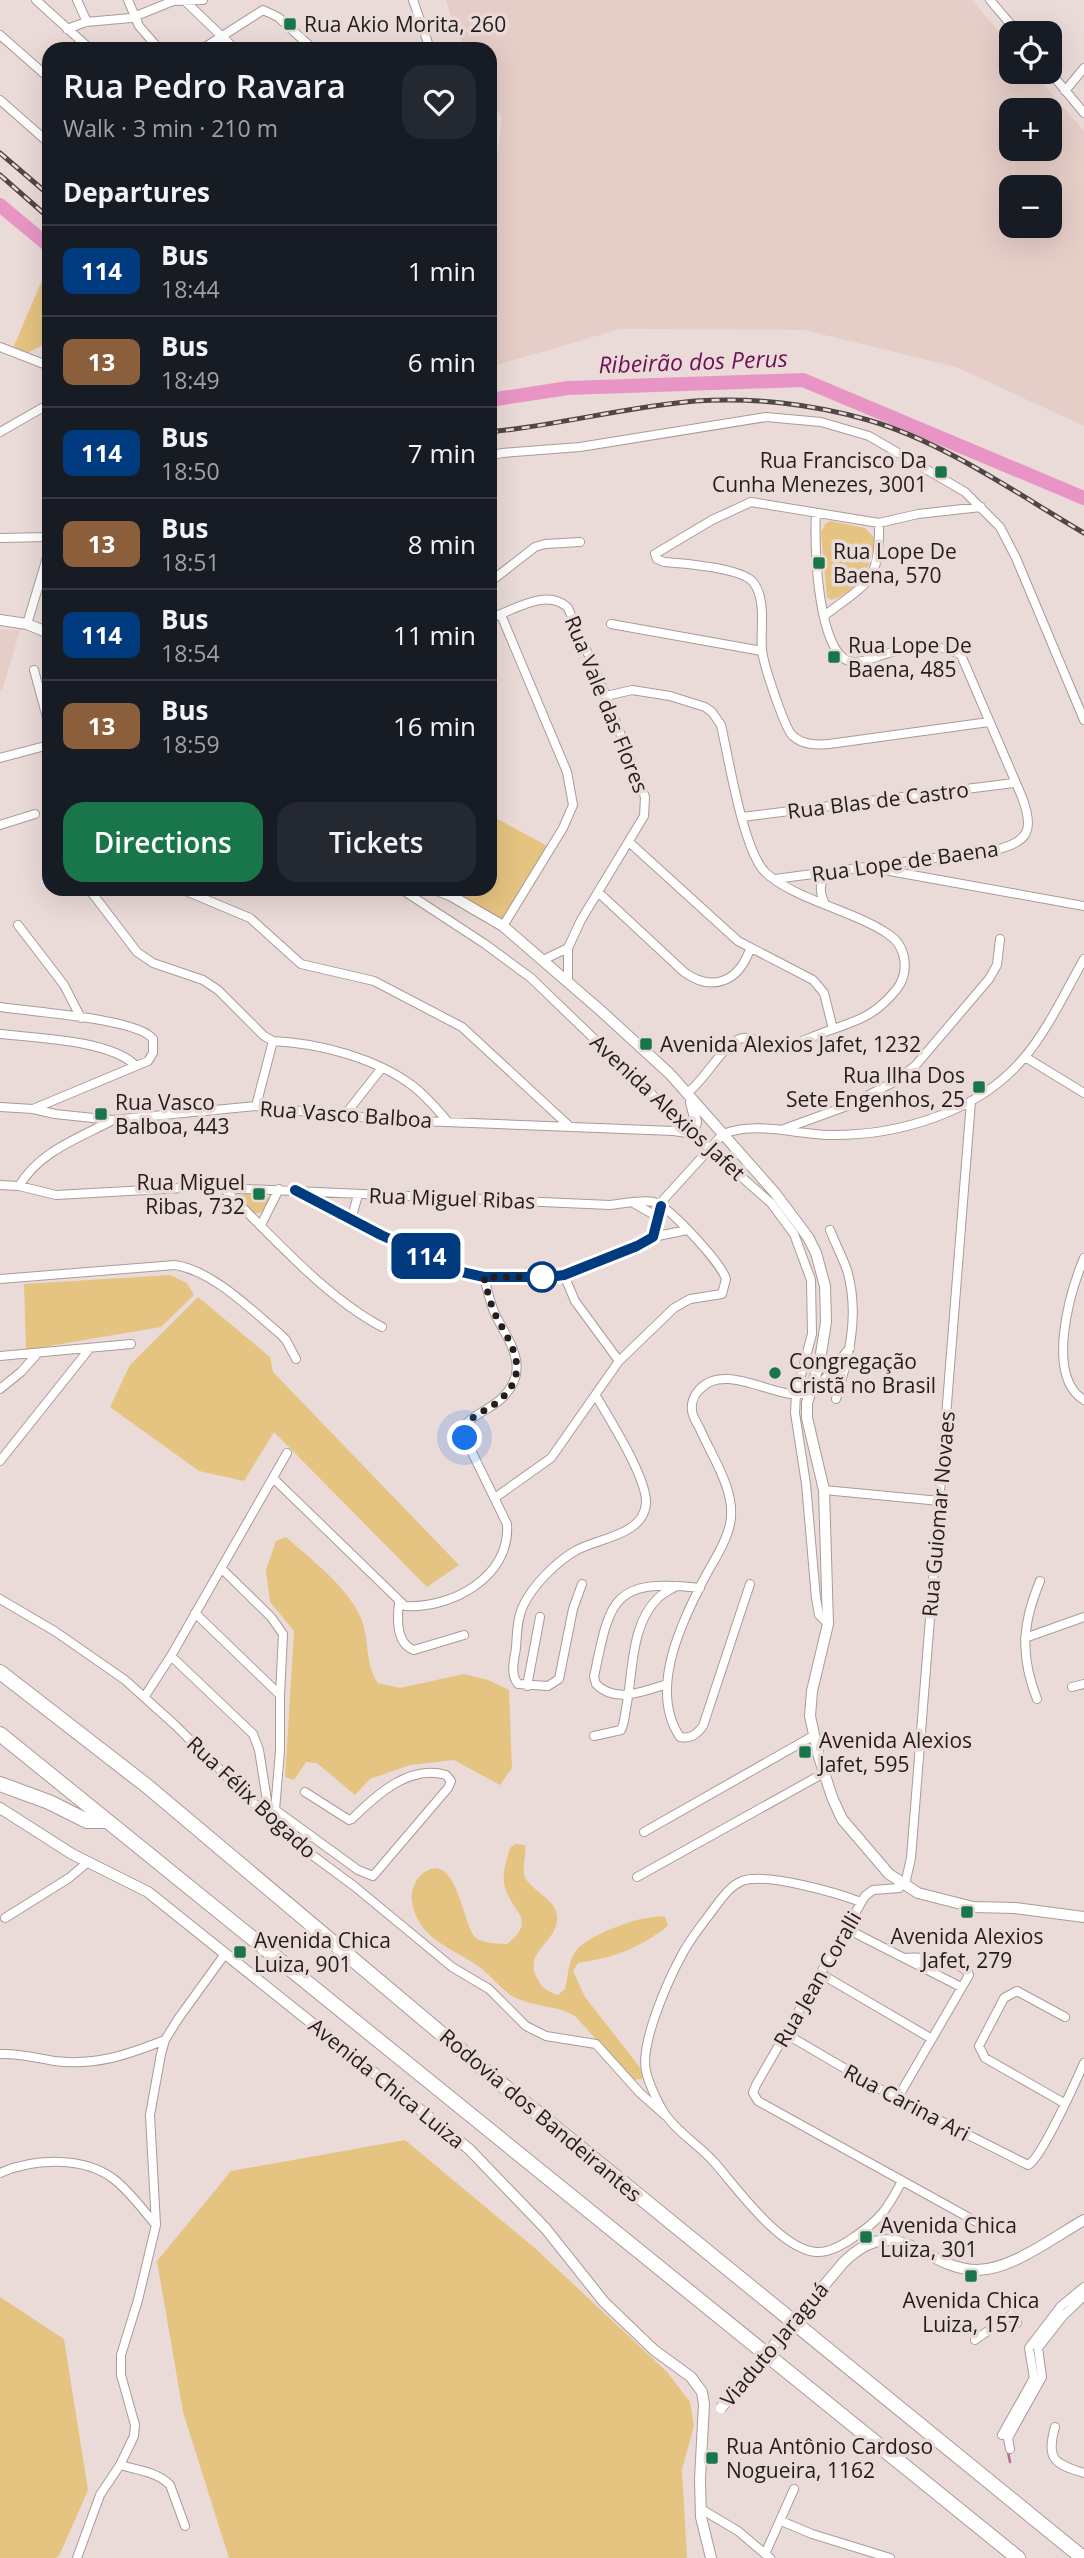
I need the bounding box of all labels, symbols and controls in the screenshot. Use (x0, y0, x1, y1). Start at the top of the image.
place label: Rua Akio Morita, 260 (304, 10, 506, 38)
marker: Rua Akio Morita, 260 (282, 16, 298, 32)
map controls (999, 21, 1062, 238)
button: locate (999, 21, 1062, 84)
text: Rua Pedro Ravara (63, 63, 346, 108)
button: heart (402, 65, 476, 139)
button: + (999, 98, 1062, 161)
text: Walk · 3 min · 210 m (63, 112, 278, 144)
text: Departures (63, 174, 210, 210)
button: − (999, 175, 1062, 238)
text: Bus (161, 237, 208, 273)
text: 1 min (408, 253, 476, 289)
text: 114 (81, 254, 122, 287)
text: 18:44 (161, 273, 220, 305)
text: Bus (161, 328, 208, 364)
water label: Ribeirão dos Perus (598, 342, 788, 380)
text: 6 min (408, 344, 476, 380)
text: 13 (88, 345, 115, 378)
text: 18:49 (161, 364, 220, 396)
text: Bus (161, 419, 208, 455)
text: 7 min (408, 435, 476, 471)
text: 114 (81, 436, 122, 469)
place label: Rua Francisco Da Cunha Menezes, 3001 (712, 446, 927, 498)
text: 18:50 (161, 455, 220, 487)
marker: Rua Francisco Da Cunha Menezes, 3001 (933, 464, 949, 480)
text: Bus (161, 510, 208, 546)
text: 8 min (408, 526, 476, 562)
text: 13 (88, 527, 115, 560)
place label: Rua Lope De Baena, 570 (833, 537, 957, 589)
text: 18:51 (161, 546, 220, 578)
marker: Rua Lope De Baena, 570 (811, 555, 827, 571)
text: Bus (161, 601, 208, 637)
street label: Rua Vale das Flores (559, 611, 655, 797)
text: 11 min (393, 617, 476, 653)
text: 114 (81, 618, 122, 651)
place label: Rua Lope De Baena, 485 (848, 631, 972, 683)
text: 18:54 (161, 637, 220, 669)
marker: Rua Lope De Baena, 485 (826, 649, 842, 665)
text: Bus (161, 692, 208, 728)
text: 16 min (393, 708, 476, 744)
text: 13 (88, 709, 115, 742)
text: 18:59 (161, 728, 220, 760)
street label: Rua Blas de Castro (786, 775, 970, 825)
button: Directions (63, 802, 263, 882)
button: Tickets (277, 802, 476, 882)
street label: Rua Lope de Baena (810, 834, 1000, 888)
street label: Avenida Alexios Jafet (585, 1028, 751, 1186)
place label: Avenida Alexios Jafet, 1232 (660, 1030, 921, 1058)
marker: Avenida Alexios Jafet, 1232 (638, 1036, 654, 1052)
place label: Rua Ilha Dos Sete Engenhos, 25 (786, 1061, 965, 1113)
marker: Rua Ilha Dos Sete Engenhos, 25 (971, 1079, 987, 1095)
place label: Rua Vasco Balboa, 443 (115, 1088, 230, 1140)
street label: Rua Vasco Balboa (259, 1094, 433, 1134)
marker: Rua Vasco Balboa, 443 (93, 1106, 109, 1122)
place label: Rua Miguel Ribas, 732 (136, 1168, 245, 1220)
street label: Rua Miguel Ribas (368, 1181, 536, 1215)
marker: Rua Miguel Ribas, 732 (251, 1186, 267, 1202)
line badge: 114 (386, 1233, 466, 1279)
text: 114 (405, 1239, 447, 1272)
unlabelled marker (527, 1262, 557, 1292)
place label: Congregação Cristã no Brasil (789, 1347, 936, 1399)
marker: Congregação Cristã no Brasil (767, 1365, 783, 1381)
street label: Rua Guiomar Novaes (915, 1410, 961, 1618)
your location (447, 1420, 482, 1455)
place label: Avenida Alexios Jafet, 595 (817, 1726, 972, 1778)
street label: Rua Félix Bogado (181, 1730, 323, 1864)
marker: Avenida Alexios Jafet, 595 (797, 1744, 813, 1760)
marker: Avenida Alexios Jafet, 279 (959, 1904, 975, 1920)
street label: Rua Jean Coralli (767, 1906, 867, 2052)
place label: Avenida Alexios Jafet, 279 (890, 1922, 1044, 1974)
place label: Avenida Chica Luiza, 901 (254, 1926, 391, 1978)
marker: Avenida Chica Luiza, 901 (232, 1944, 248, 1960)
street label: Avenida Chica Luiza (303, 2011, 471, 2155)
street label: Rodovia dos Bandeirantes (434, 2022, 648, 2208)
street label: Rua Carina Ari (839, 2057, 975, 2147)
place label: Avenida Chica Luiza, 301 (880, 2211, 1017, 2263)
marker: Avenida Chica Luiza, 301 (858, 2229, 874, 2245)
marker: Avenida Chica Luiza, 157 (963, 2268, 979, 2284)
street label: Viaduto Jaraguá (714, 2276, 834, 2412)
place label: Avenida Chica Luiza, 157 (903, 2286, 1039, 2338)
place label: Rua Antônio Cardoso Nogueira, 1162 (726, 2432, 933, 2484)
marker: Rua Antônio Cardoso Nogueira, 1162 (704, 2450, 720, 2466)

